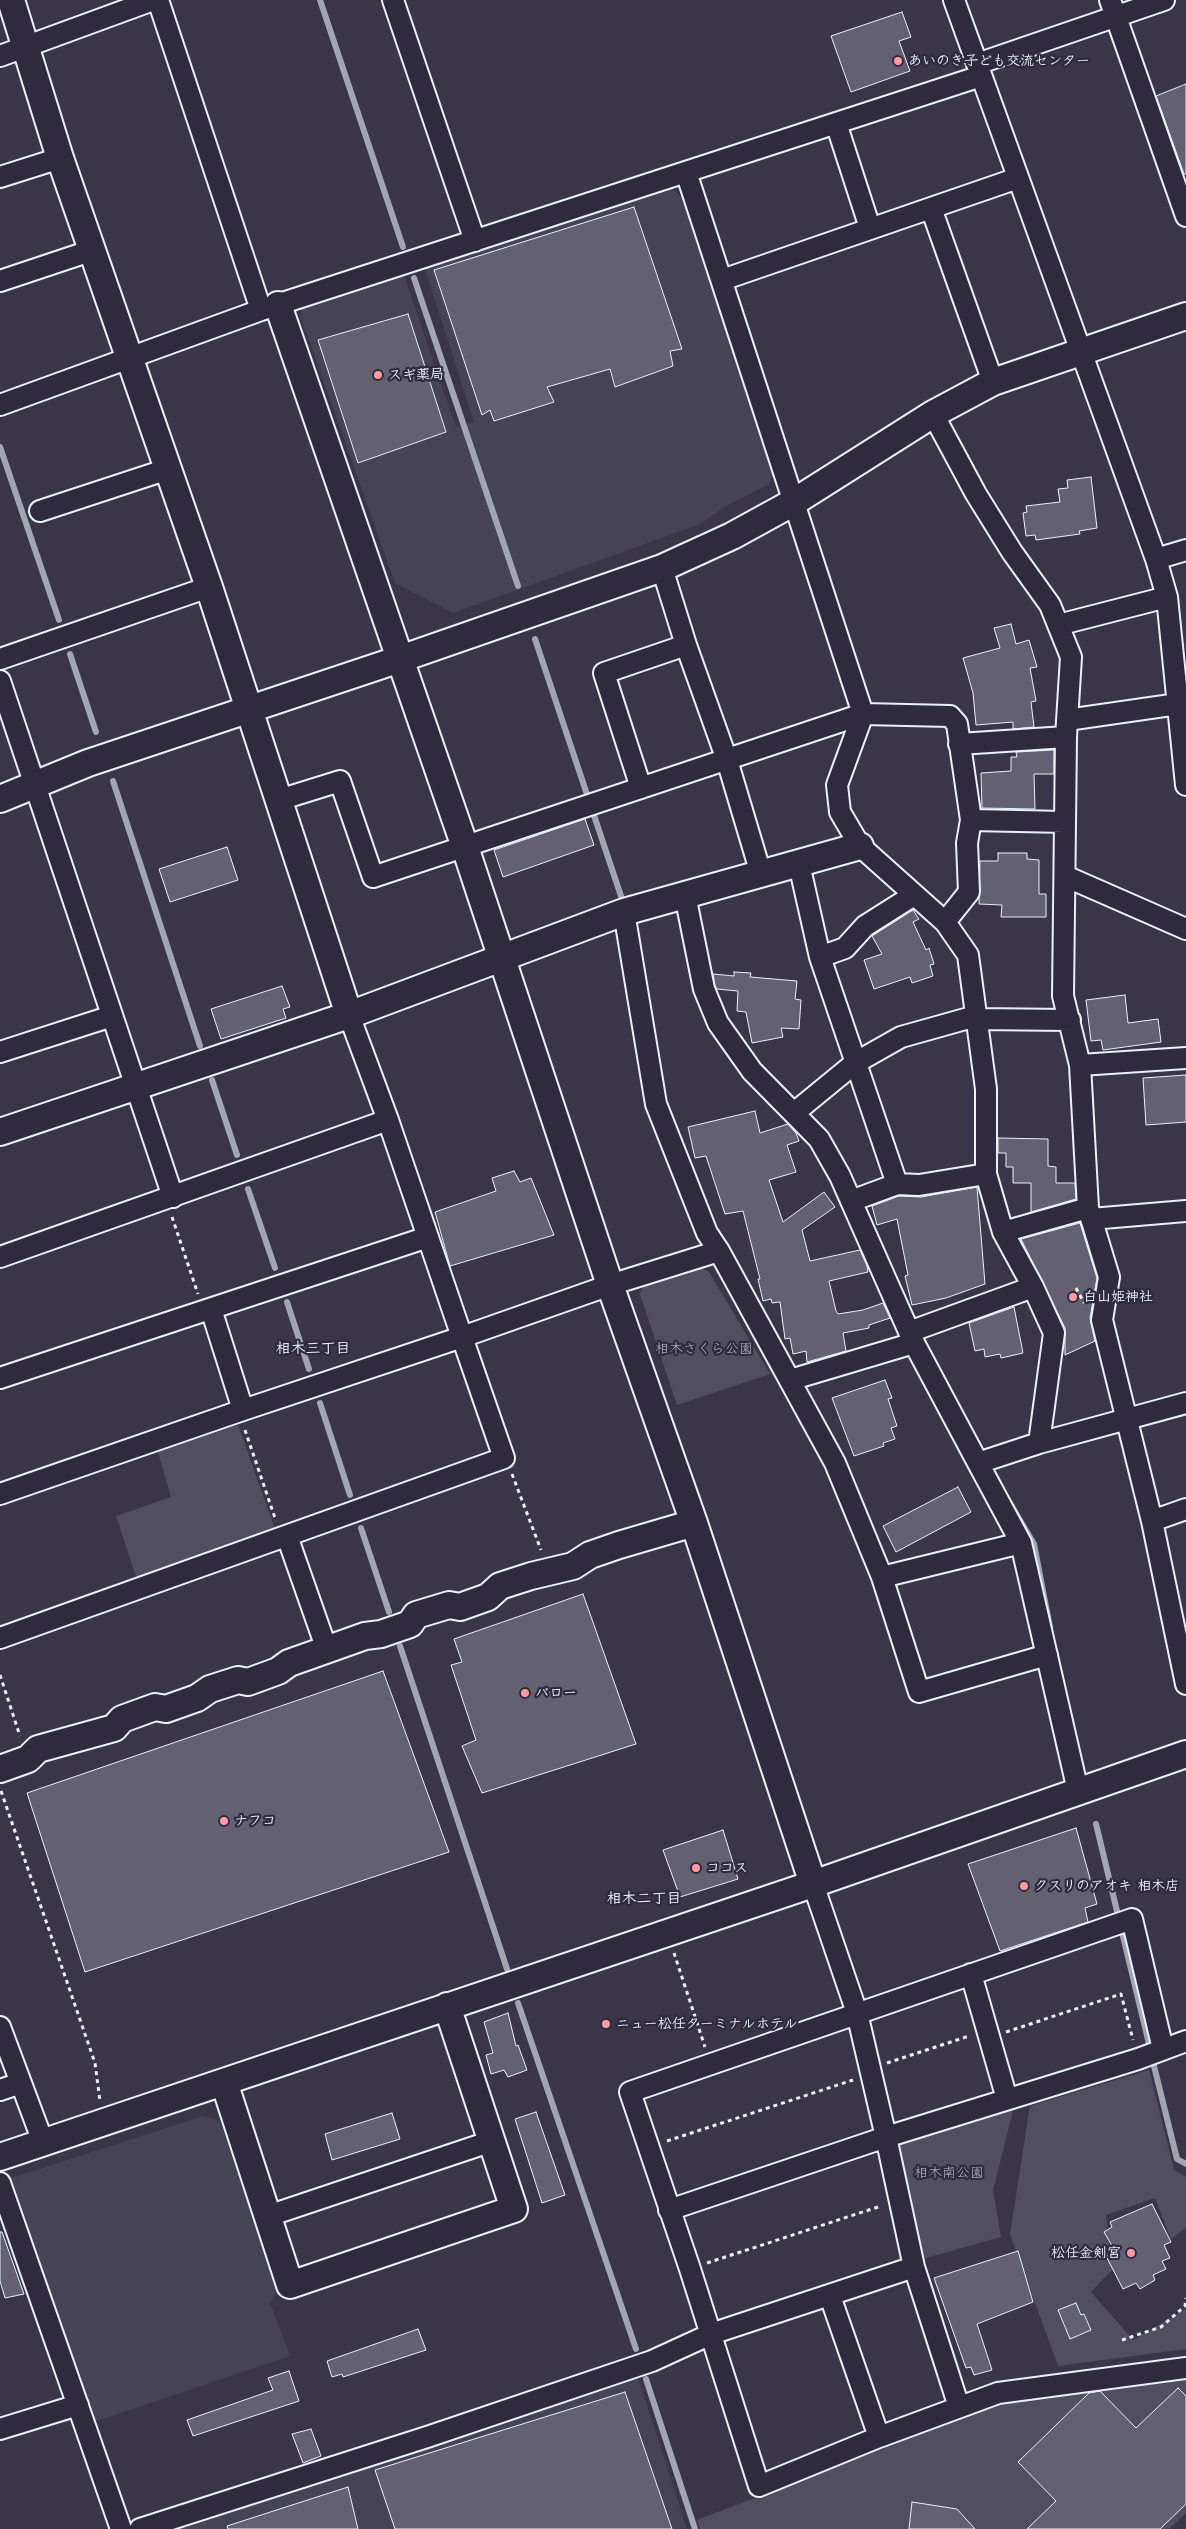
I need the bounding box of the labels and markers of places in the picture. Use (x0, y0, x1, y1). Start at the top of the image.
place label: あいのき子ども交流センター (908, 53, 1090, 69)
marker: あいのき子ども交流センター (892, 55, 904, 67)
place label: スギ薬局 (388, 367, 444, 383)
marker: スギ薬局 (372, 369, 384, 381)
place label: 白山姫神社 (1083, 1289, 1153, 1305)
marker: 白山姫神社 (1067, 1291, 1079, 1303)
place label: バロー (535, 1685, 577, 1701)
marker: バロー (519, 1687, 531, 1699)
place label: ナフコ (234, 1813, 276, 1829)
marker: ナフコ (218, 1815, 230, 1827)
place label: ココス (706, 1860, 748, 1876)
marker: ココス (690, 1862, 702, 1874)
place label: クスリのアオキ 相木店 (1034, 1878, 1179, 1894)
marker: クスリのアオキ 相木店 (1018, 1880, 1030, 1892)
place label: ニュー松任ターミナルホテル (616, 2016, 798, 2032)
marker: ニュー松任ターミナルホテル (600, 2018, 612, 2030)
place label: 松任金剣宮 (1051, 2245, 1121, 2261)
marker: 松任金剣宮 (1125, 2247, 1137, 2259)

